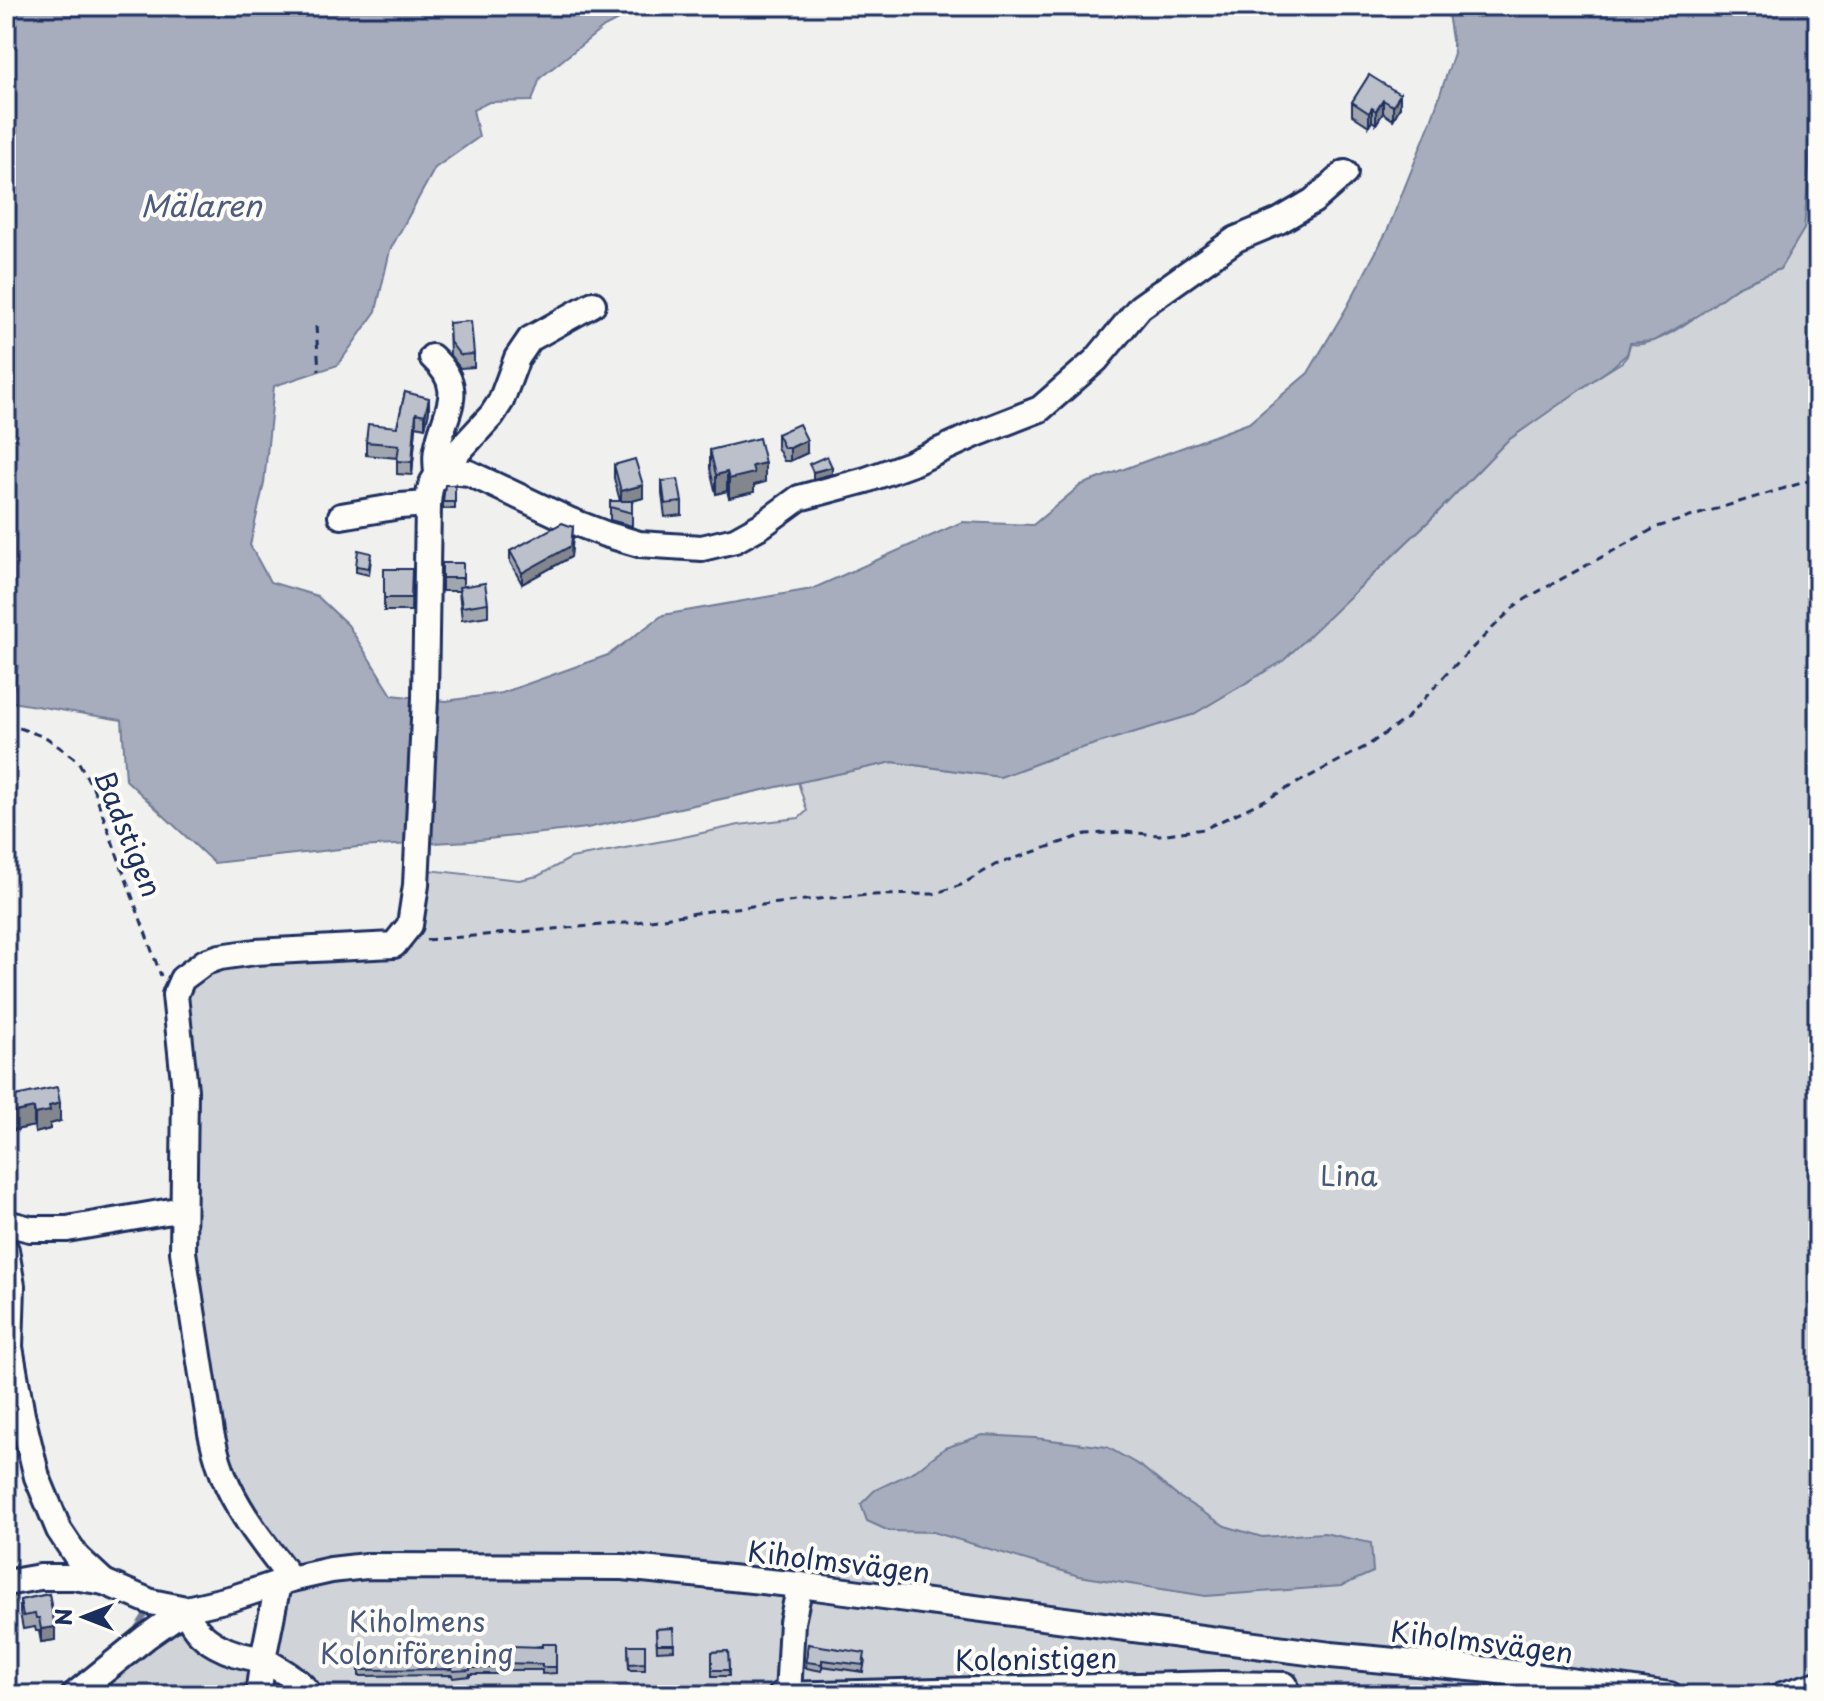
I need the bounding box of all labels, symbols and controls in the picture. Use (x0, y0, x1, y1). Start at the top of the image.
water label: Mälaren (141, 182, 263, 227)
street label: Badstigen (84, 763, 174, 903)
park label: Lina (1320, 1153, 1378, 1196)
street label: Kiholmsvägen (745, 1528, 933, 1594)
north arrow (44, 1577, 124, 1657)
park label: Kiholmens Koloniförening (320, 1599, 514, 1674)
text: N (46, 1608, 79, 1626)
street label: Kiholmsvägen (1388, 1608, 1576, 1674)
street label: Kolonistigen (954, 1635, 1118, 1681)

